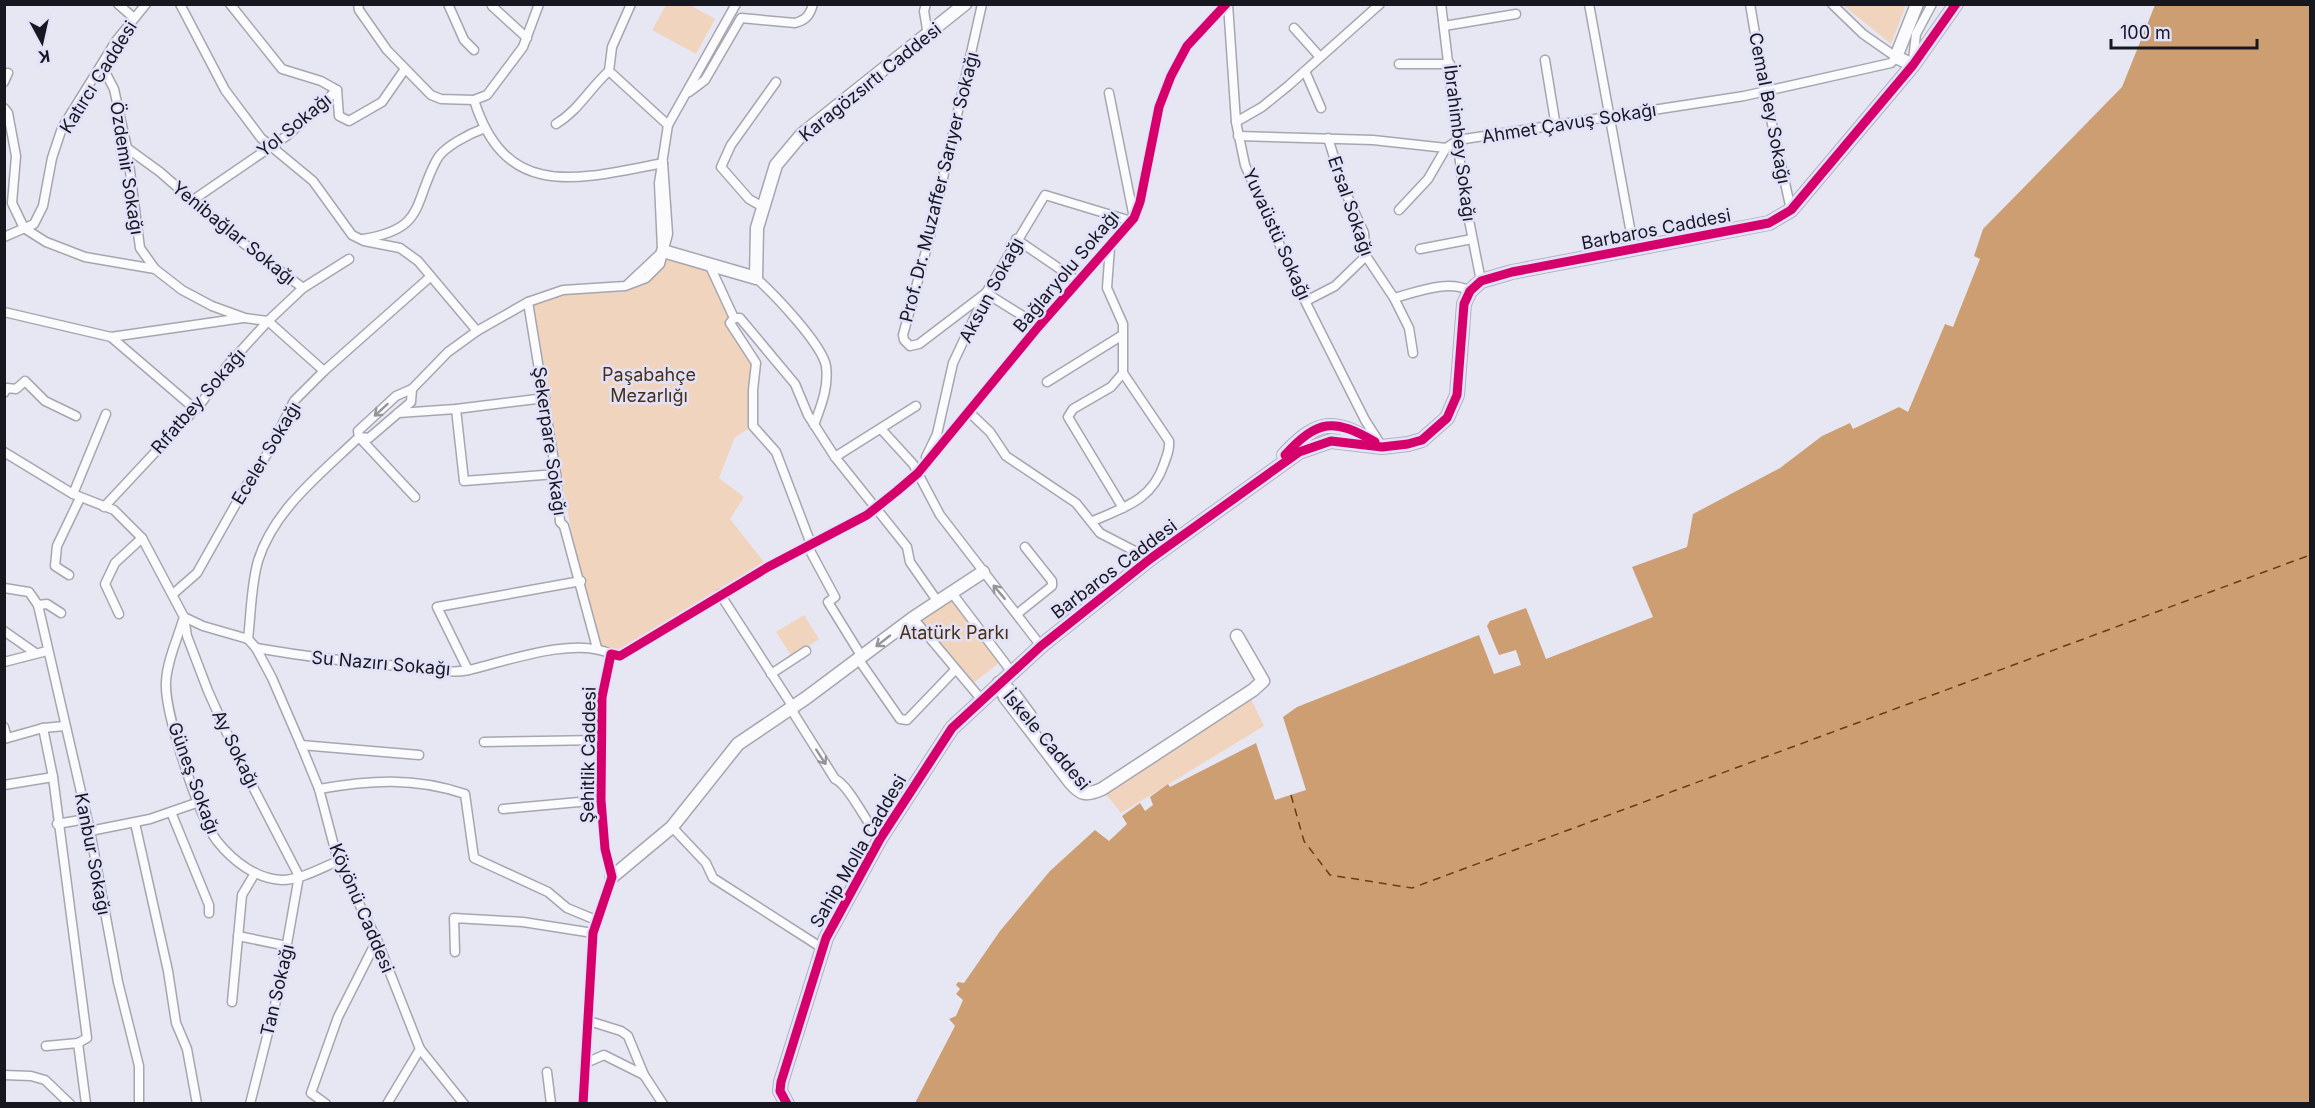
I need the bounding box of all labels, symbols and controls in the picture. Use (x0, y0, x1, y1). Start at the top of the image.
north arrow (12, 12, 72, 72)
scale bar (2111, 12, 2256, 50)
street label: Katırcı Caddesi (55, 17, 141, 137)
street label: Karagözsırtı Caddesi (795, 18, 945, 146)
text: 100 m (2120, 22, 2171, 43)
street label: Cemal Bey Sokağı (1745, 31, 1795, 185)
text: K (37, 46, 51, 68)
street label: Prof. Dr. Muzaffer Sarıyer Sokağı (895, 50, 983, 324)
street label: İbrahimbey Sokağı (1440, 63, 1481, 222)
street label: Yol Sokağı (253, 89, 335, 161)
street label: Ahmet Çavuş Sokağı (1480, 99, 1658, 147)
street label: Özdemir Sokağı (106, 100, 149, 236)
street label: Ersal Sokağı (1324, 153, 1378, 259)
street label: Yuvaüstü Sokağı (1239, 165, 1315, 303)
street label: Yenibağlar Sokağı (168, 177, 300, 289)
street label: Barbaros Caddesi (1580, 204, 1732, 254)
street label: Bağlaryolu Sokağı (1009, 206, 1123, 336)
street label: Aksun Sokağı (955, 234, 1027, 346)
street label: Rıfatbey Sokağı (147, 344, 249, 458)
park label: Paşabahçe Mezarlığı (602, 364, 696, 406)
street label: Şekerpare Sokağı (529, 365, 571, 517)
street label: Eceler Sokağı (227, 398, 305, 508)
one-way arrow (374, 403, 389, 417)
street label: Barbaros Caddesi (1047, 515, 1181, 623)
one-way arrow (993, 584, 1006, 600)
park label: Atatürk Parkı (899, 622, 1009, 643)
one-way arrow (875, 635, 891, 648)
street label: Su Nazırı Sokağı (311, 646, 451, 680)
street label: İskele Caddesi (999, 685, 1096, 794)
street label: Şehitlik Caddesi (576, 687, 600, 823)
street label: Ay Sokağı (208, 707, 264, 791)
street label: Güneş Sokağı (164, 719, 224, 837)
one-way arrow (816, 748, 828, 765)
street label: Sahip Molla Caddesi (806, 771, 910, 931)
street label: Kanbur Sokağı (71, 791, 115, 917)
street label: Köyönü Caddesi (325, 840, 399, 976)
street label: Tan Sokağı (256, 942, 298, 1038)

